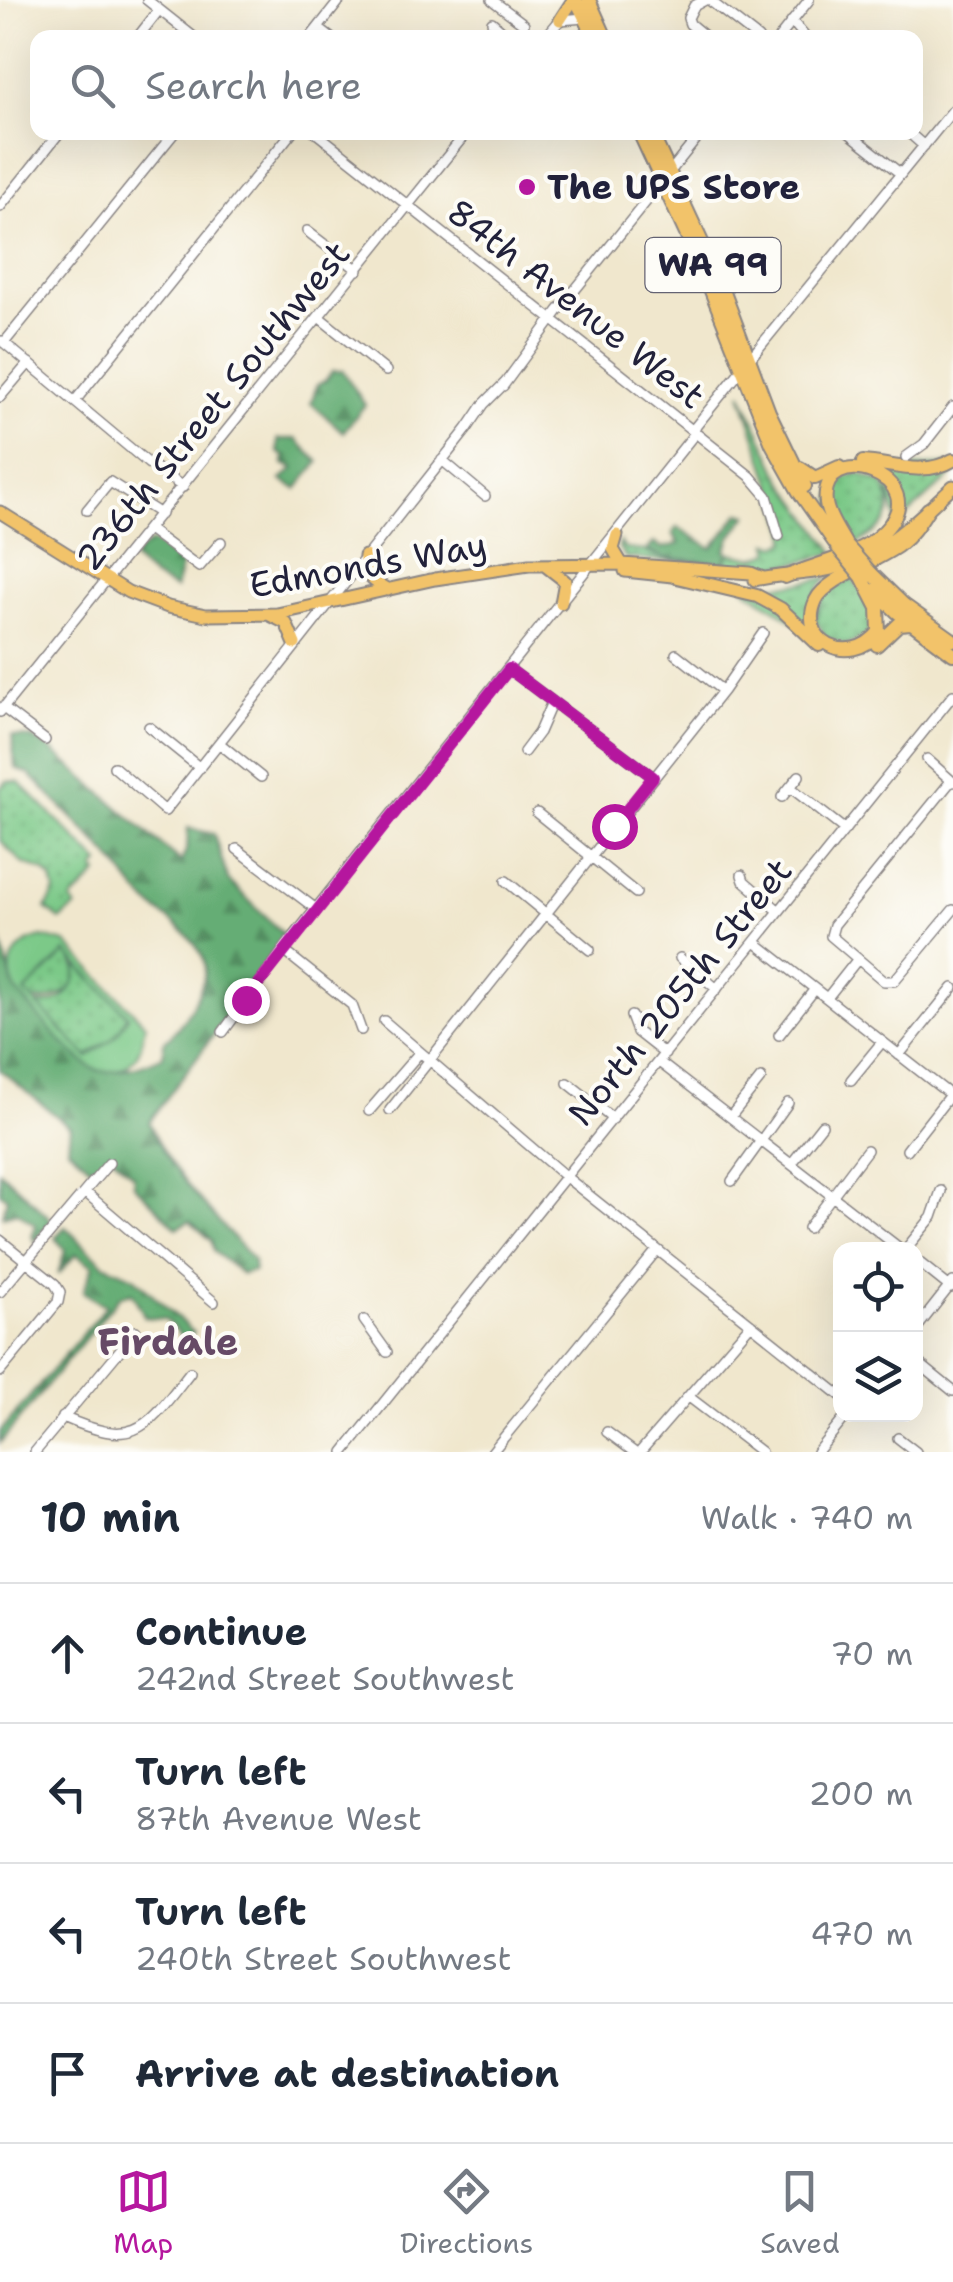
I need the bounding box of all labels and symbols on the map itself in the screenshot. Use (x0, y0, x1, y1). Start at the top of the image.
place label: The UPS Store (547, 163, 800, 210)
marker: The UPS Store (516, 176, 538, 198)
street label: 84th Avenue West (438, 188, 715, 419)
street label: 236th Street Southwest (65, 231, 360, 580)
road number: WA 99 (646, 238, 780, 292)
street label: Edmonds Way (246, 521, 490, 608)
route start (592, 804, 638, 850)
street label: North 205th Street (557, 848, 802, 1135)
route end (224, 978, 270, 1024)
district label: Firdale (98, 1316, 238, 1367)

